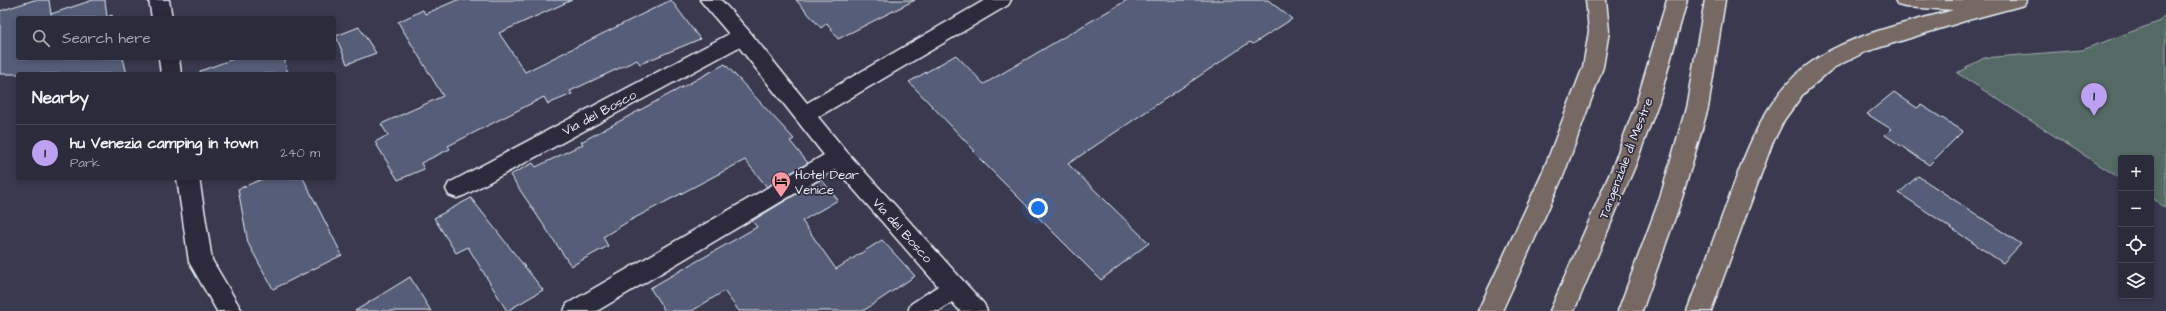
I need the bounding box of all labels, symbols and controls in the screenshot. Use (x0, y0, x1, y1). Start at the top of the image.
search box (16, 16, 336, 60)
icon: search (30, 27, 52, 49)
text: Search here (62, 28, 151, 49)
pin: 1 (2081, 83, 2107, 116)
street label: Via del Bosco (559, 85, 640, 140)
text: Nearby (32, 86, 89, 110)
street label: Tangenziale di Mestre (1595, 95, 1658, 222)
text: hu Venezia camping in town (70, 133, 258, 154)
text: 1 (44, 144, 46, 162)
text: 240 m (280, 144, 320, 162)
text: Park (70, 154, 100, 172)
map controls (2118, 155, 2154, 299)
button: + (2118, 155, 2154, 191)
place label: Hotel Dear Venice (795, 166, 859, 199)
hotel icon: Hotel Dear Venice (770, 170, 792, 198)
button: − (2118, 191, 2154, 227)
street label: Via del Bosco (868, 194, 937, 267)
your location (1028, 198, 1048, 218)
button: locate (2118, 227, 2154, 263)
button: layers (2118, 263, 2154, 299)

